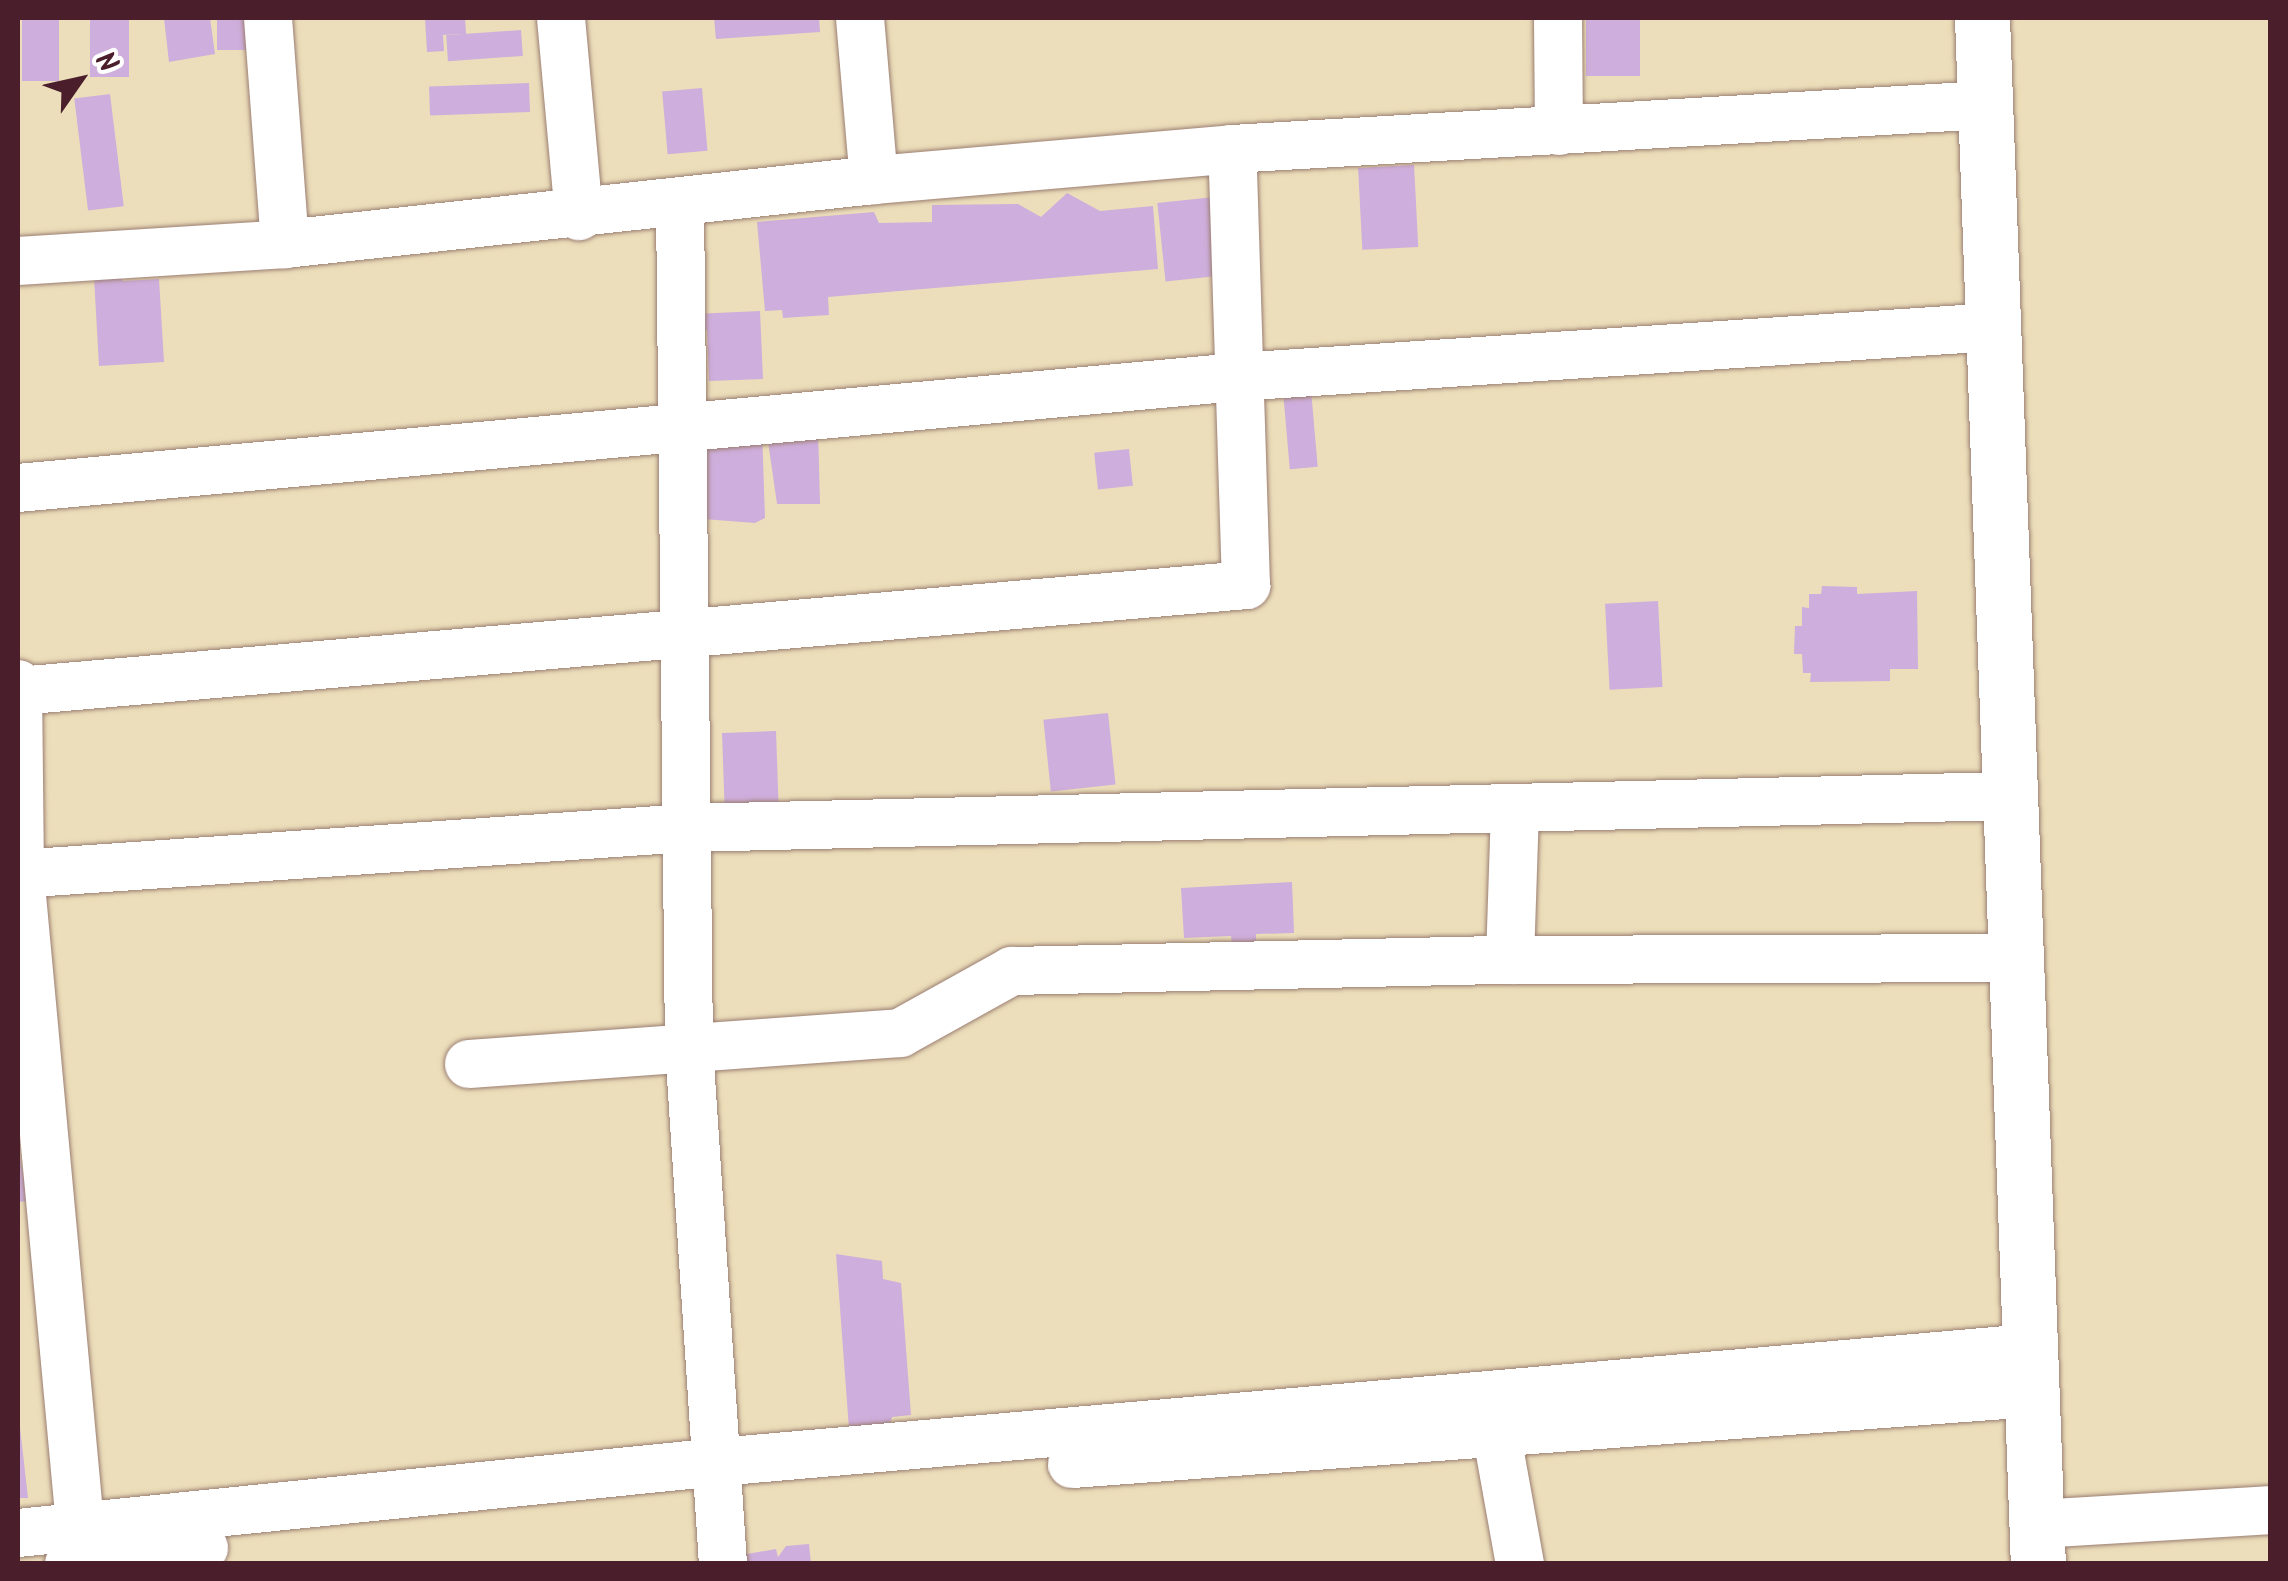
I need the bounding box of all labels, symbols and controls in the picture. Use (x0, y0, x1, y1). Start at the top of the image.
north arrow (30, 30, 130, 130)
text: N (82, 43, 129, 83)

